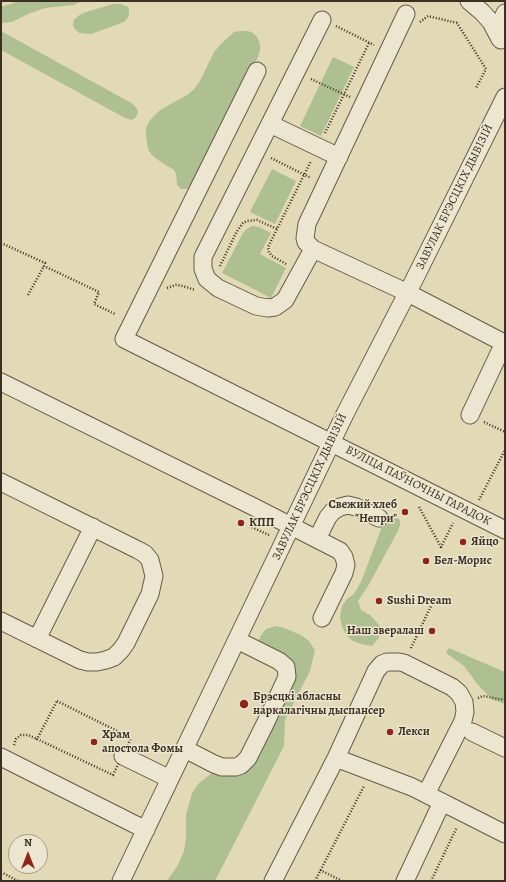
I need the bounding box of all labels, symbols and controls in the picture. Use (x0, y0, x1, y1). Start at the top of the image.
street label: ЗАВУЛАК БРЭСЦКІХ ДЫВІЗІЙ (413, 122, 497, 272)
street label: ЗАВУЛАК БРЭСЦКІХ ДЫВІЗІЙ (270, 411, 350, 563)
street label: ВУЛІЦА ПАЎНОЧНЫ ГАРАДОК (343, 443, 493, 529)
place label: Свежий хлеб "Непри" (329, 498, 397, 526)
marker: Свежий хлеб "Непри" (400, 507, 410, 517)
place label: КПП (249, 516, 274, 530)
marker: КПП (236, 518, 246, 528)
place label: Яйцо (471, 535, 499, 549)
marker: Яйцо (458, 537, 468, 547)
place label: Бел-Морис (434, 554, 492, 568)
marker: Бел-Морис (421, 556, 431, 566)
place label: Sushi Dream (387, 594, 452, 608)
marker: Sushi Dream (374, 596, 384, 606)
place label: Наш звералаш (347, 624, 424, 638)
marker: Наш звералаш (427, 626, 437, 636)
place label: Брэсцкі абласны наркалагічны дыспансер (253, 690, 385, 718)
marker: Брэсцкі абласны наркалагічны дыспансер (238, 698, 250, 710)
place label: Лекси (398, 725, 430, 739)
marker: Лекси (385, 727, 395, 737)
place label: Храм апостола Фомы (102, 728, 183, 756)
marker: Храм апостола Фомы (89, 737, 99, 747)
north arrow (8, 834, 48, 874)
text: N (24, 835, 32, 850)

